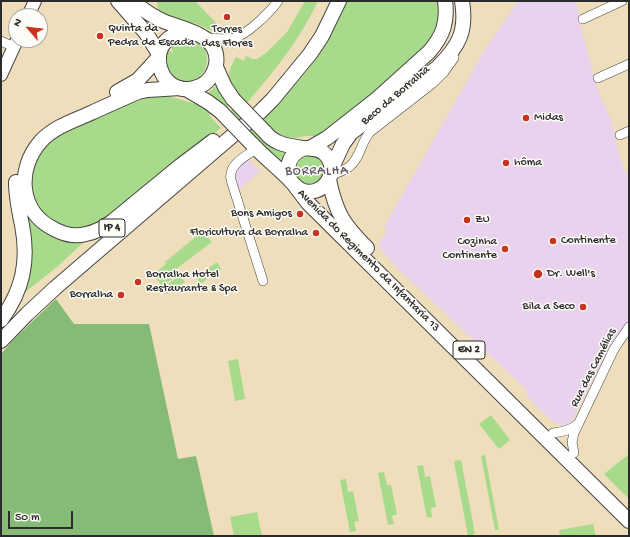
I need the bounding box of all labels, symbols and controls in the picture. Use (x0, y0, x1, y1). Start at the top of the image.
north arrow (8, 8, 48, 48)
marker: Torres das Flores (222, 12, 232, 22)
text: N (11, 17, 25, 29)
place label: Quinta da Pedra da Escada (108, 22, 194, 50)
place label: Torres das Flores (202, 23, 252, 51)
marker: Quinta da Pedra da Escada (95, 31, 105, 41)
street label: Beco da Borralha (359, 63, 433, 129)
place label: Midas (534, 111, 563, 125)
marker: Midas (521, 113, 531, 123)
place label: hôma (514, 156, 542, 170)
marker: hôma (501, 158, 511, 168)
district label: BORRALHA (285, 164, 349, 180)
street label: Avenida do Regimento da Infantaria 13 (294, 187, 442, 335)
place label: Bons Amigos (231, 207, 292, 221)
marker: Bons Amigos (295, 209, 305, 219)
place label: ZU (475, 213, 490, 227)
marker: ZU (462, 215, 472, 225)
road number: IP 4 (99, 219, 125, 237)
place label: Floricultura da Borralha (190, 226, 308, 240)
marker: Floricultura da Borralha (311, 228, 321, 238)
place label: Continente (561, 234, 616, 248)
place label: Cozinha Continente (442, 235, 497, 263)
marker: Continente (548, 236, 558, 246)
marker: Cozinha Continente (500, 244, 510, 254)
place label: Dr. Well's (547, 267, 595, 281)
place label: Borralha Hotel Restaurante & Spa (146, 268, 237, 296)
marker: Dr. Well's (532, 268, 544, 280)
marker: Borralha Hotel Restaurante & Spa (133, 277, 143, 287)
place label: Borralha (70, 288, 113, 302)
marker: Borralha (116, 290, 126, 300)
place label: Bila a Seco (523, 300, 575, 314)
marker: Bila a Seco (578, 302, 588, 312)
street label: Rua das Camélias (568, 326, 620, 410)
road number: EN 2 (453, 341, 485, 359)
scale bar (10, 503, 75, 529)
text: 50 m (15, 511, 40, 525)

